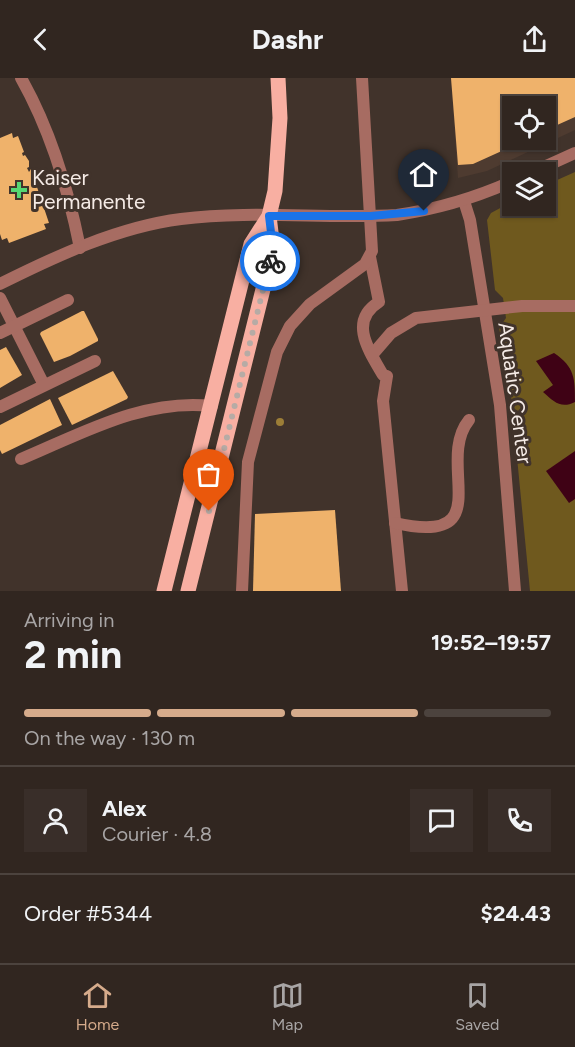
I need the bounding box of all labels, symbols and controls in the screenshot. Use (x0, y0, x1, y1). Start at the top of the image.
icon: back (24, 23, 57, 56)
text: Dashr (252, 23, 323, 56)
icon: share (518, 23, 551, 56)
map controls (502, 96, 556, 216)
button: locate (502, 96, 556, 150)
pin (398, 149, 449, 211)
icon: home (407, 158, 440, 191)
button: layers (502, 162, 556, 216)
place label: Kaiser Permanente (32, 165, 145, 214)
marker: Kaiser Permanente (10, 181, 28, 199)
courier (240, 231, 300, 291)
icon: bike (254, 245, 287, 278)
street label: Aquatic Center (493, 320, 538, 465)
pin (183, 449, 234, 511)
icon: bag (192, 458, 225, 491)
text: Arriving in (24, 608, 114, 632)
text: 19:52–19:57 (431, 629, 551, 656)
text: 2 min (24, 631, 122, 678)
text: On the way · 130 m (24, 726, 195, 750)
button: person (24, 789, 87, 852)
button: chat (410, 789, 473, 852)
button: phone (488, 789, 551, 852)
text: Alex (102, 795, 147, 822)
text: Courier · 4.8 (102, 822, 212, 846)
text: Order #5344 (24, 900, 152, 927)
text: $24.43 (481, 900, 551, 927)
tab: Home (76, 979, 119, 1034)
tab: Map (271, 979, 304, 1034)
tab: Saved (455, 979, 499, 1034)

